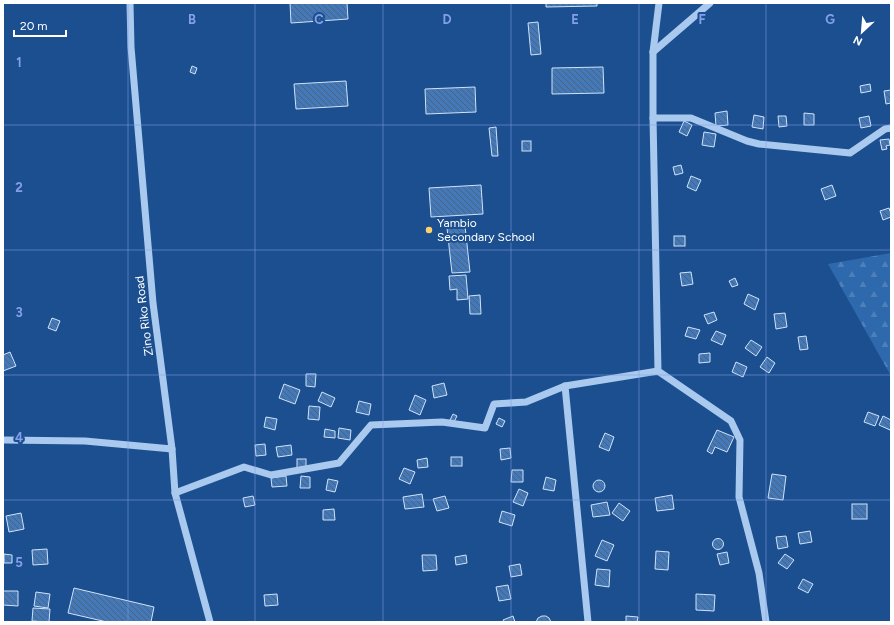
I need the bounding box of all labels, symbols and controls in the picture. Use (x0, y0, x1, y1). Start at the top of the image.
scale bar (14, 12, 66, 38)
text: B (188, 12, 196, 27)
text: C (314, 12, 324, 27)
text: D (442, 12, 452, 27)
text: E (571, 12, 579, 27)
text: F (698, 12, 706, 27)
text: G (825, 12, 835, 27)
north arrow (842, 12, 882, 52)
text: 20 m (20, 19, 48, 33)
text: N (851, 33, 865, 48)
text: 1 (16, 55, 22, 70)
text: 2 (15, 180, 23, 195)
place label: Yambio Secondary School (437, 216, 535, 244)
marker: Yambio Secondary School (424, 225, 434, 235)
street label: Zino Riko Road (132, 275, 156, 357)
text: 3 (15, 305, 23, 320)
text: 4 (15, 430, 23, 445)
text: 5 (15, 555, 23, 570)

